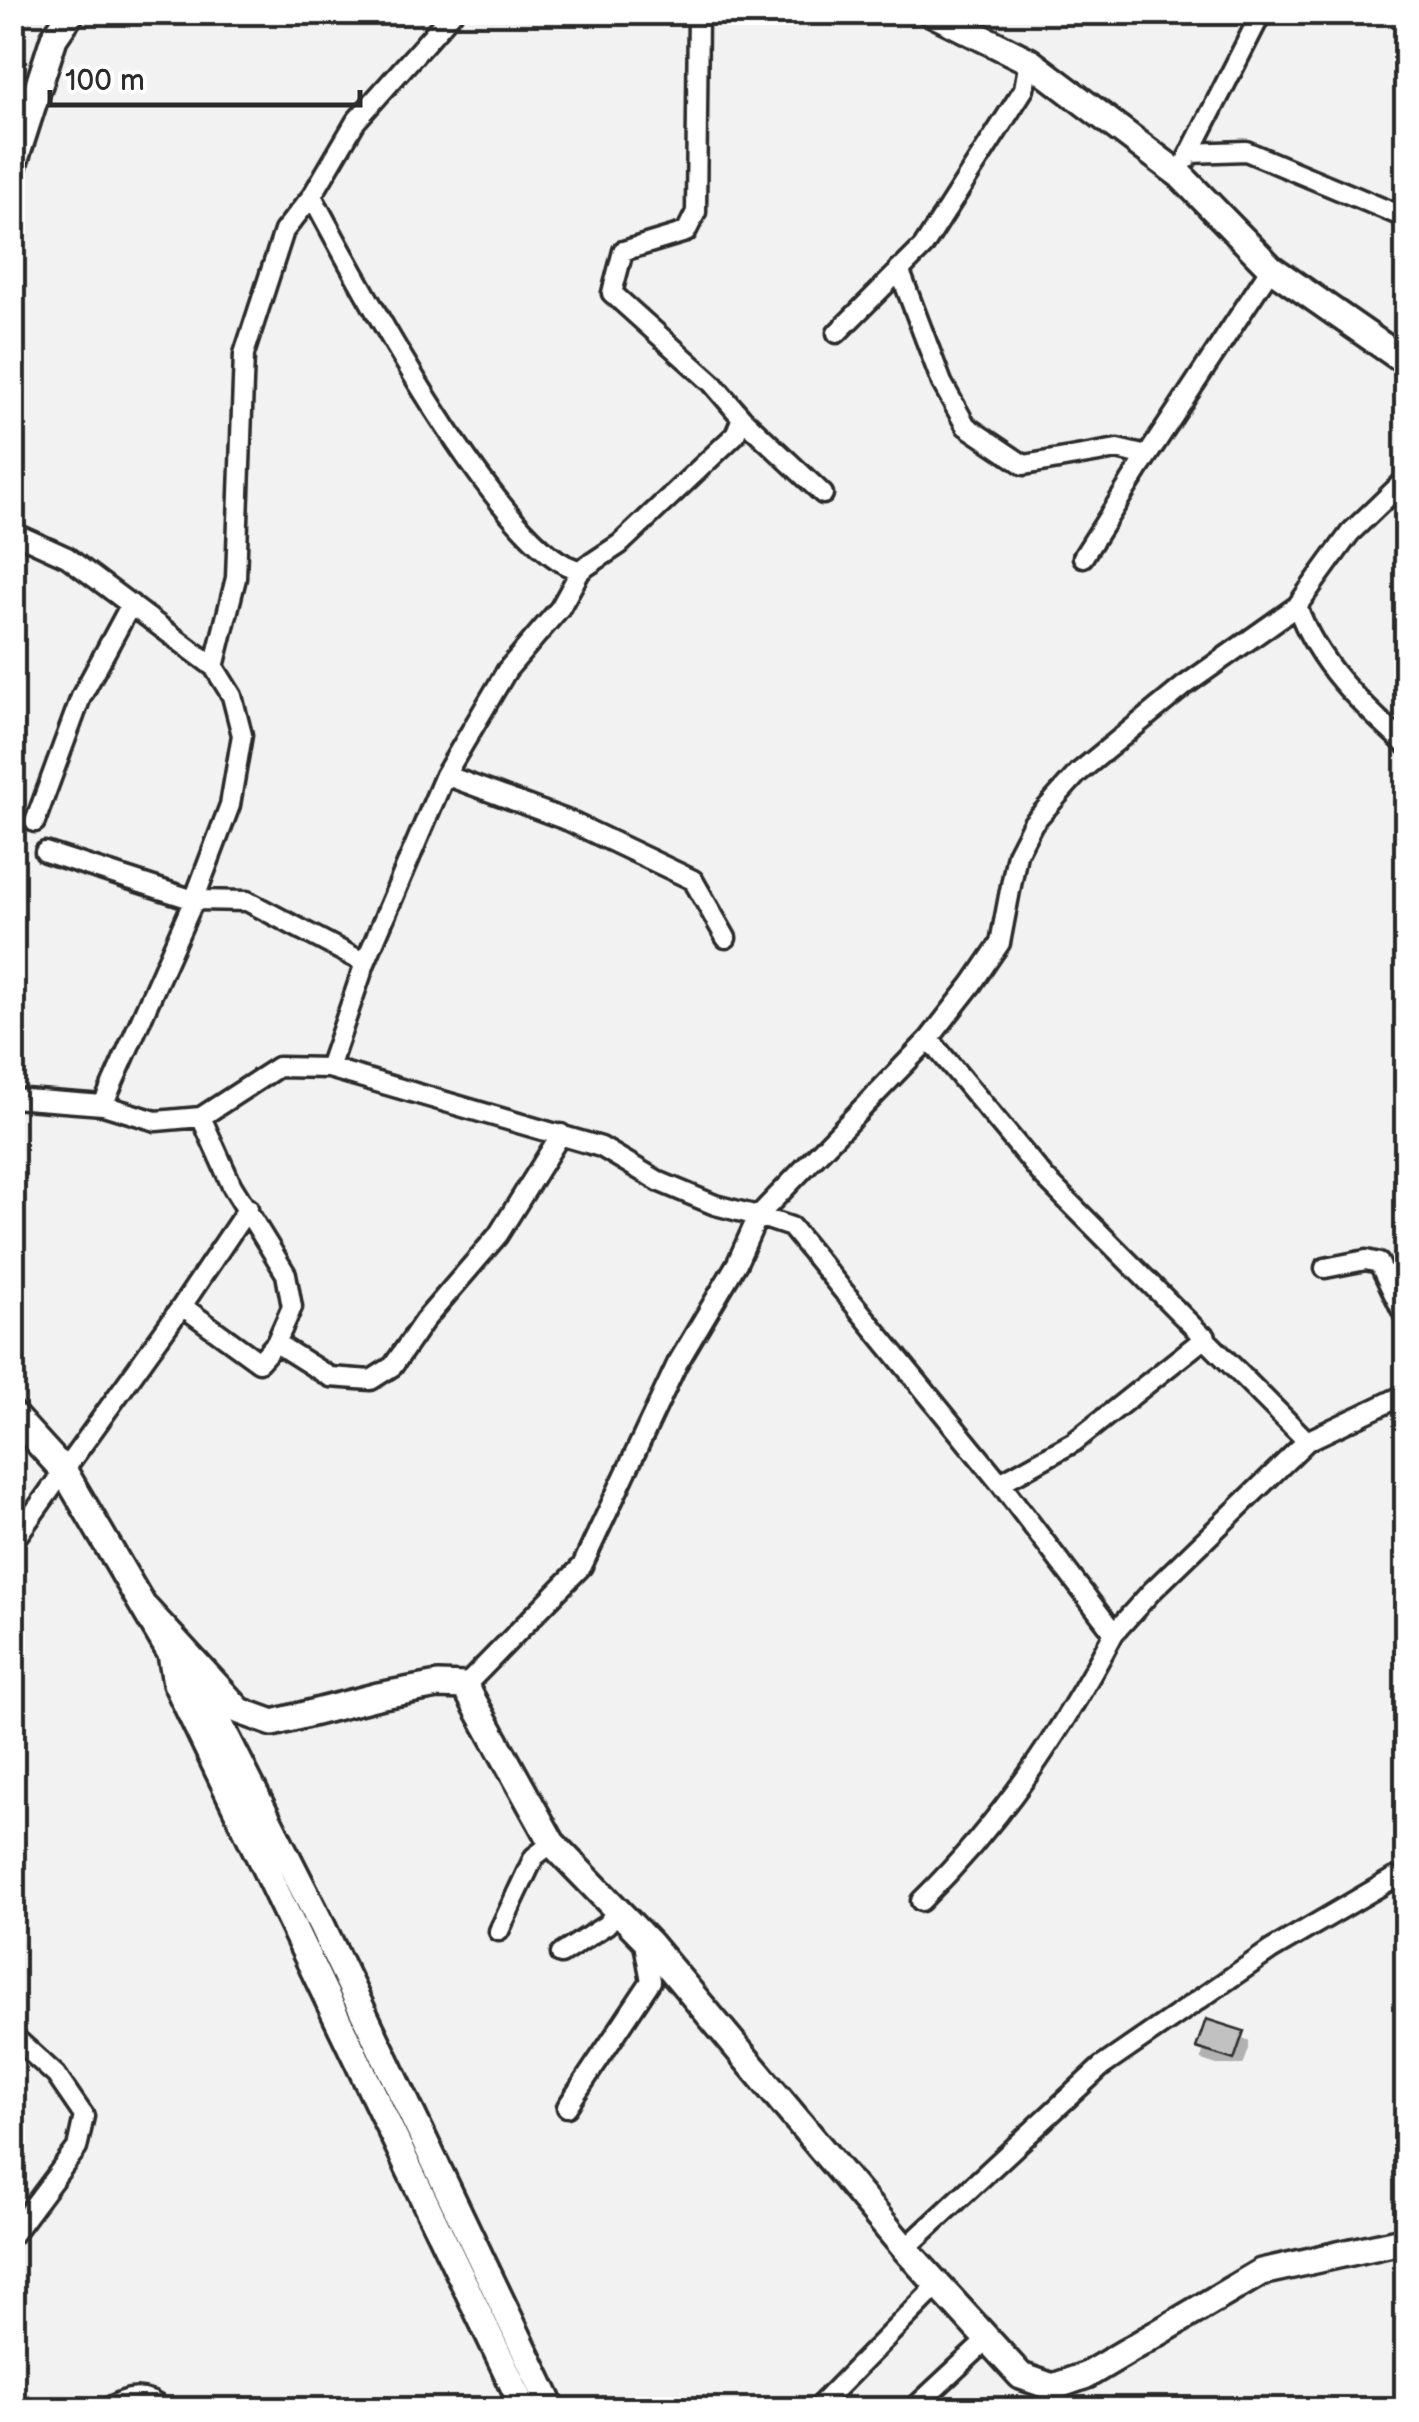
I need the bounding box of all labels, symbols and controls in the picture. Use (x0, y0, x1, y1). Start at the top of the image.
scale bar (50, 45, 360, 107)
text: 100 m (65, 63, 145, 99)

